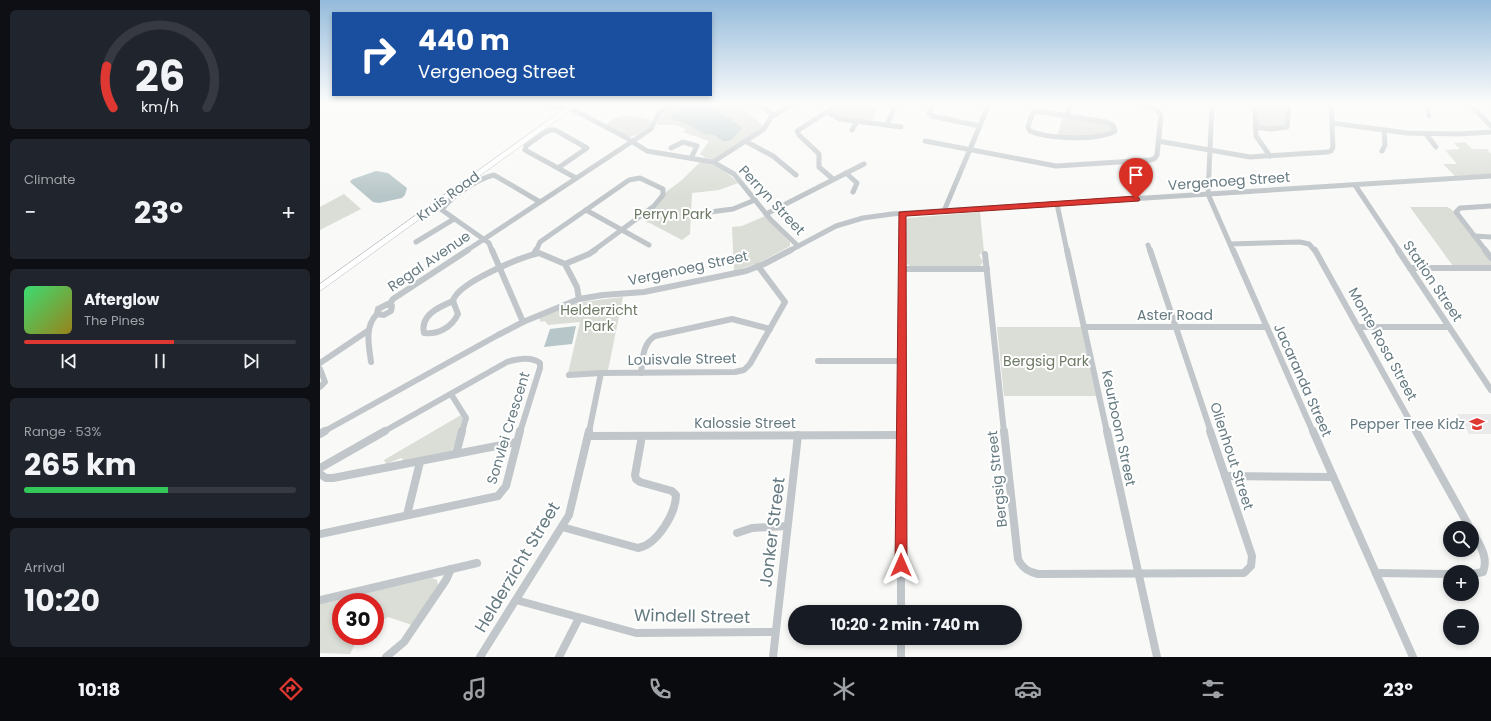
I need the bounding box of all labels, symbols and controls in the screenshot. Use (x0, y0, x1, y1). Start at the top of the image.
text: 440 m (418, 21, 510, 60)
icon: right (352, 28, 404, 80)
text: 26 (135, 47, 185, 106)
text: Vergenoeg Street (418, 59, 575, 84)
text: km/h (141, 96, 179, 116)
pin (1119, 158, 1153, 199)
street label: Perryn Street (734, 161, 810, 239)
icon: arrive (1125, 164, 1147, 186)
street label: Kruis Road (412, 166, 484, 226)
street label: Vergenoeg Street (1167, 167, 1291, 195)
text: Climate (24, 170, 75, 189)
text: 23° (134, 191, 183, 234)
text: − (24, 197, 36, 228)
text: + (281, 197, 296, 228)
park label: Perryn Park (634, 204, 713, 224)
street label: Regal Avenue (384, 226, 475, 296)
street label: Station Street (1398, 236, 1468, 326)
street label: Vergenoeg Street (626, 246, 750, 290)
street label: Monte Rosa Street (1344, 284, 1422, 404)
text: Afterglow (84, 289, 159, 310)
park label: Helderzicht Park (560, 300, 638, 336)
street label: Aster Road (1137, 305, 1213, 325)
text: The Pines (84, 311, 145, 330)
street label: Jacaranda Street (1269, 320, 1337, 440)
street label: Louisvale Street (627, 348, 737, 370)
icon: previous (58, 350, 80, 372)
icon: pause (149, 350, 171, 372)
icon: next (240, 350, 262, 372)
park label: Bergsig Park (1003, 351, 1090, 371)
street label: Keurboom Street (1097, 368, 1141, 488)
street label: Sonvlei Crescent (481, 369, 535, 487)
street label: Olienhout Street (1205, 400, 1259, 512)
street label: Kalossie Street (694, 413, 796, 433)
place label: Pepper Tree Kidz (1350, 414, 1465, 434)
school or university icon: Pepper Tree Kidz (1468, 415, 1486, 433)
text: Range · 53% (24, 422, 101, 441)
street label: Bergsig Street (982, 430, 1012, 528)
text: 265 km (24, 443, 136, 486)
street label: Jonker Street (753, 476, 791, 588)
street label: Helderzicht Street (468, 497, 566, 637)
map controls (1443, 521, 1479, 645)
button: search (1443, 521, 1479, 557)
position arrow (880, 544, 922, 586)
text: Arrival (24, 558, 65, 577)
button: + (1443, 565, 1479, 601)
text: 10:20 (24, 579, 100, 622)
speed limit sign: 30 (332, 593, 384, 645)
street label: Windell Street (634, 603, 750, 629)
button: − (1443, 609, 1479, 645)
text: 10:20 · 2 min · 740 m (831, 614, 979, 635)
icon: directions (277, 675, 305, 703)
icon: music (461, 675, 489, 703)
icon: phone (646, 675, 674, 703)
icon: climate (830, 675, 858, 703)
icon: car (1014, 675, 1042, 703)
icon: filters (1199, 675, 1227, 703)
text: 10:18 (78, 677, 120, 702)
text: 23° (1383, 677, 1413, 702)

